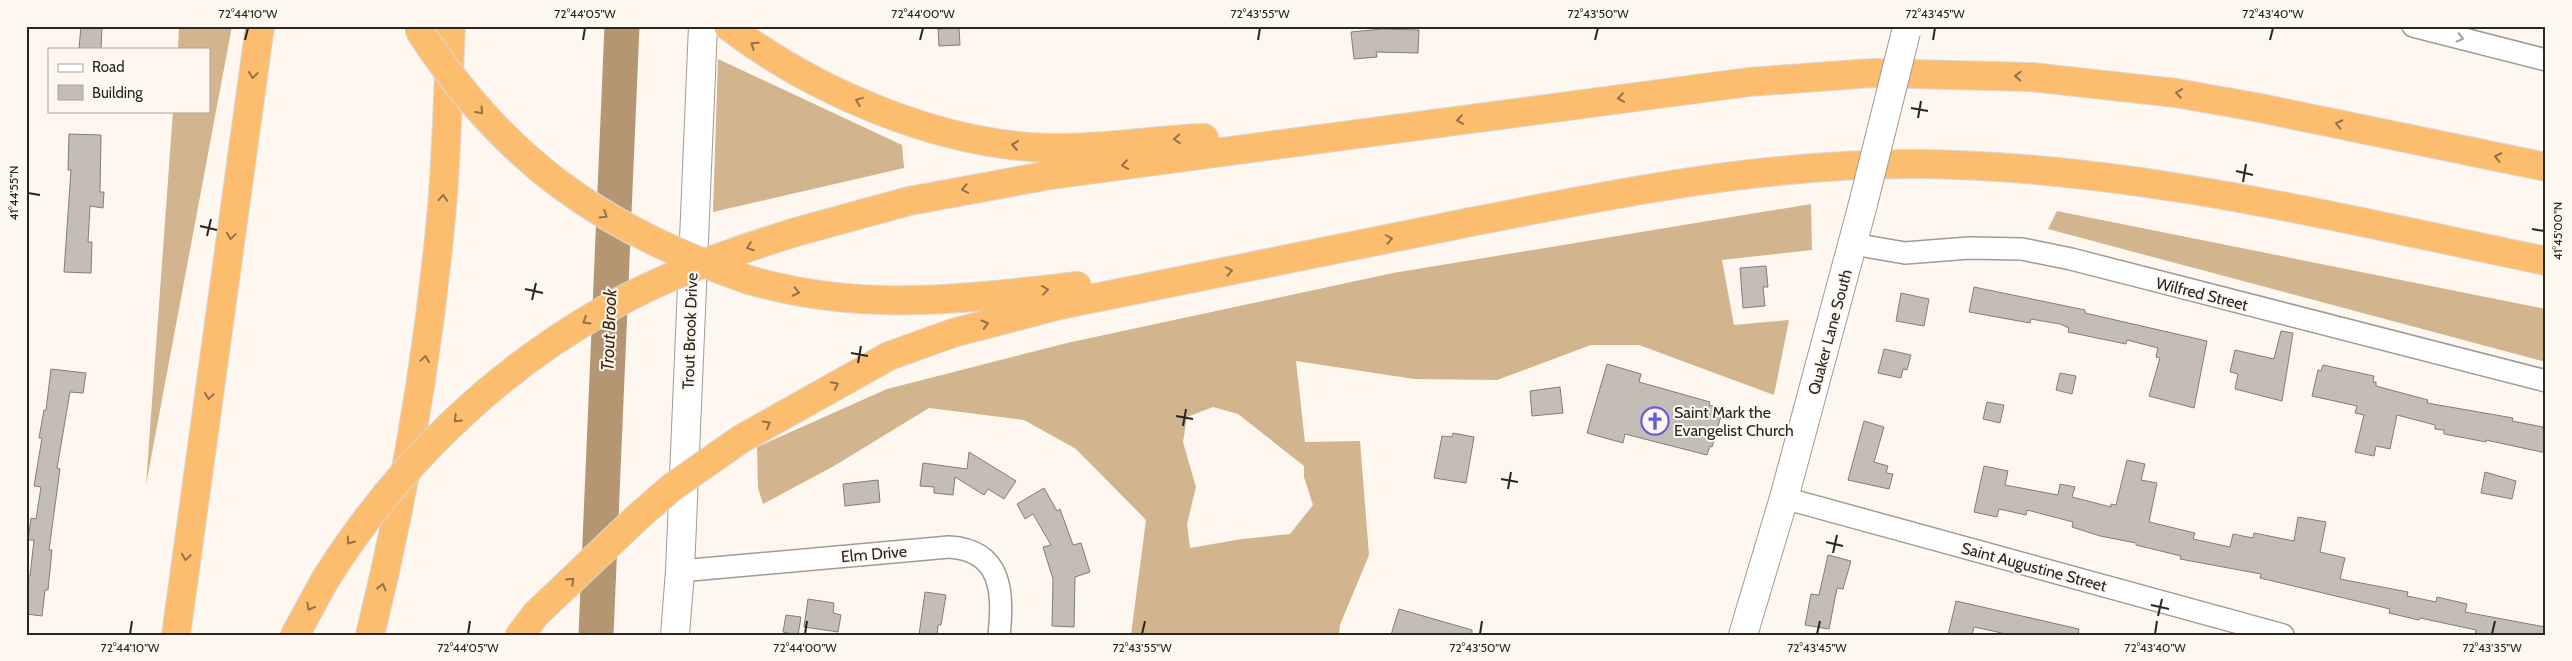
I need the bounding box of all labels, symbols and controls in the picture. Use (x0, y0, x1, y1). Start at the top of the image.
text: 72°44'10"W (219, 6, 278, 21)
text: 72°44'05"W (554, 6, 616, 21)
text: 72°44'00"W (891, 6, 955, 21)
text: 72°43'55"W (1230, 6, 1290, 21)
text: 72°43'50"W (1567, 6, 1629, 21)
text: 72°43'45"W (1905, 6, 1965, 21)
text: 72°43'40"W (2242, 6, 2304, 21)
one-way arrow (2455, 32, 2464, 43)
one-way arrow (751, 42, 760, 52)
legend (48, 48, 210, 112)
text: Road (92, 58, 125, 76)
one-way arrow (248, 71, 259, 79)
one-way arrow (2014, 71, 2022, 82)
text: Building (92, 84, 143, 102)
one-way arrow (2175, 89, 2184, 99)
one-way arrow (1616, 92, 1624, 103)
one-way arrow (855, 97, 864, 107)
one-way arrow (474, 105, 483, 114)
one-way arrow (1455, 114, 1463, 125)
one-way arrow (2334, 119, 2343, 130)
one-way arrow (1172, 134, 1180, 145)
one-way arrow (1010, 140, 1018, 151)
one-way arrow (2494, 153, 2502, 163)
one-way arrow (1121, 159, 1129, 170)
text: 41°44'55"N (6, 165, 21, 221)
one-way arrow (960, 184, 969, 194)
one-way arrow (437, 193, 448, 201)
text: 41°45'00"N (2550, 202, 2565, 260)
one-way arrow (598, 209, 607, 219)
one-way arrow (226, 232, 237, 240)
one-way arrow (1384, 234, 1393, 245)
one-way arrow (746, 241, 754, 251)
one-way arrow (1225, 266, 1234, 277)
street label: Quaker Lane South (1804, 267, 1856, 397)
street label: Trout Brook Drive (678, 272, 702, 390)
street label: Wilfred Street (2154, 273, 2251, 315)
one-way arrow (1041, 285, 1049, 296)
one-way arrow (792, 286, 801, 297)
water label: Trout Brook (597, 287, 621, 371)
one-way arrow (582, 314, 591, 324)
one-way arrow (980, 319, 988, 329)
one-way arrow (419, 355, 430, 363)
one-way arrow (830, 381, 839, 391)
one-way arrow (204, 392, 214, 401)
place label: Saint Mark the Evangelist Church (1674, 403, 1794, 440)
church icon: Saint Mark the Evangelist Church (1640, 406, 1670, 436)
one-way arrow (454, 413, 463, 422)
one-way arrow (762, 421, 771, 431)
one-way arrow (347, 535, 356, 545)
street label: Saint Augustine Street (1959, 538, 2109, 596)
street label: Elm Drive (840, 542, 908, 566)
one-way arrow (181, 554, 192, 562)
one-way arrow (566, 578, 575, 587)
one-way arrow (376, 583, 387, 592)
one-way arrow (306, 602, 316, 611)
text: 72°44'10"W (101, 640, 160, 655)
text: 72°44'05"W (437, 640, 499, 655)
text: 72°44'00"W (773, 640, 837, 655)
text: 72°43'55"W (1112, 640, 1172, 655)
text: 72°43'50"W (1449, 640, 1511, 655)
text: 72°43'45"W (1787, 640, 1847, 655)
text: 72°43'40"W (2124, 640, 2186, 655)
text: 72°43'35"W (2462, 640, 2522, 655)

